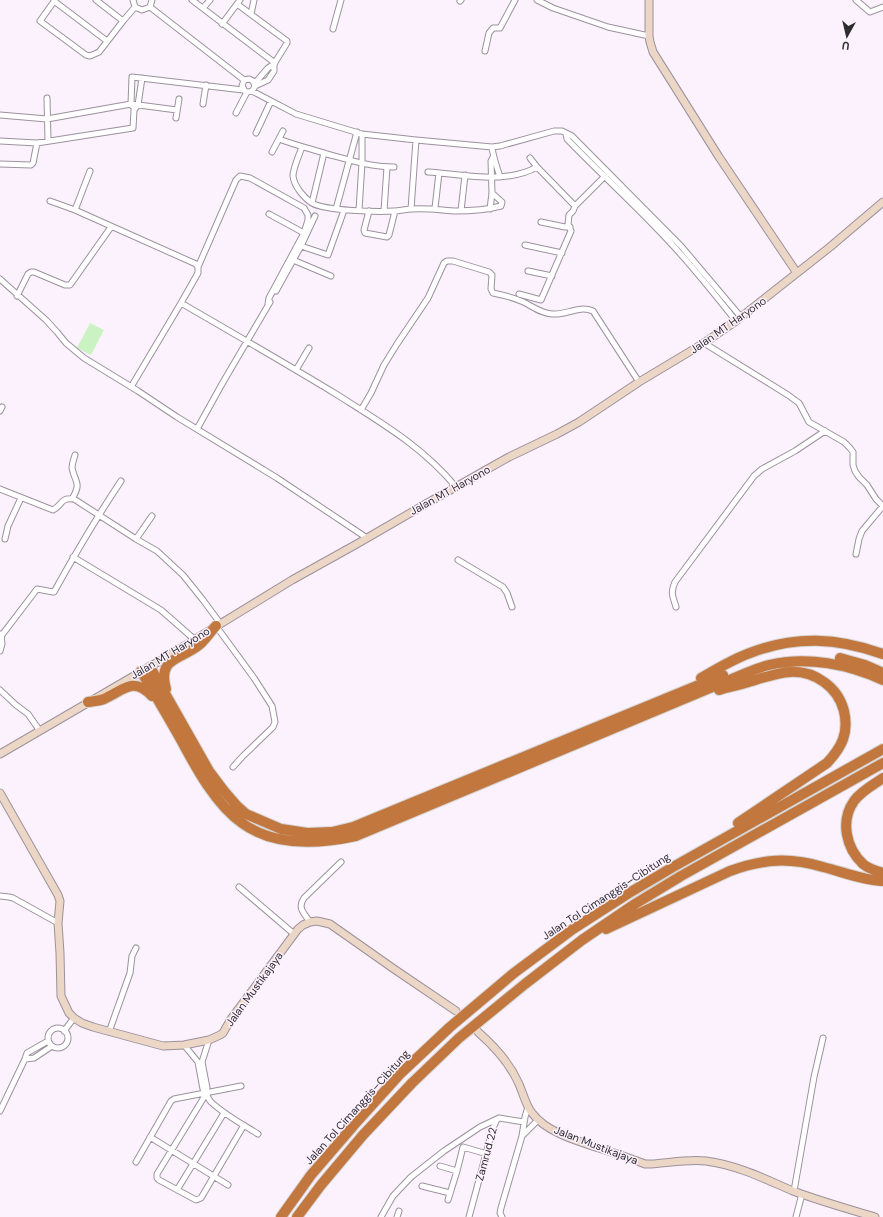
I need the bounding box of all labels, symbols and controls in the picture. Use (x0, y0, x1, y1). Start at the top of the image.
north arrow (827, 16, 867, 56)
text: U (841, 38, 850, 53)
street label: Jalan MT Haryono (687, 293, 769, 357)
street label: Jalan MT Haryono (407, 462, 493, 518)
street label: Jalan MT Haryono (128, 624, 212, 682)
street label: Jalan Tol Cimanggis–Cibitung (539, 849, 673, 943)
street label: Jalan Mustikajaya (222, 949, 286, 1029)
street label: Jalan Tol Cimanggis–Cibitung (302, 1047, 412, 1167)
street label: Jalan Mustikajaya (552, 1123, 640, 1167)
street label: Zamrud 22 (472, 1126, 500, 1182)

